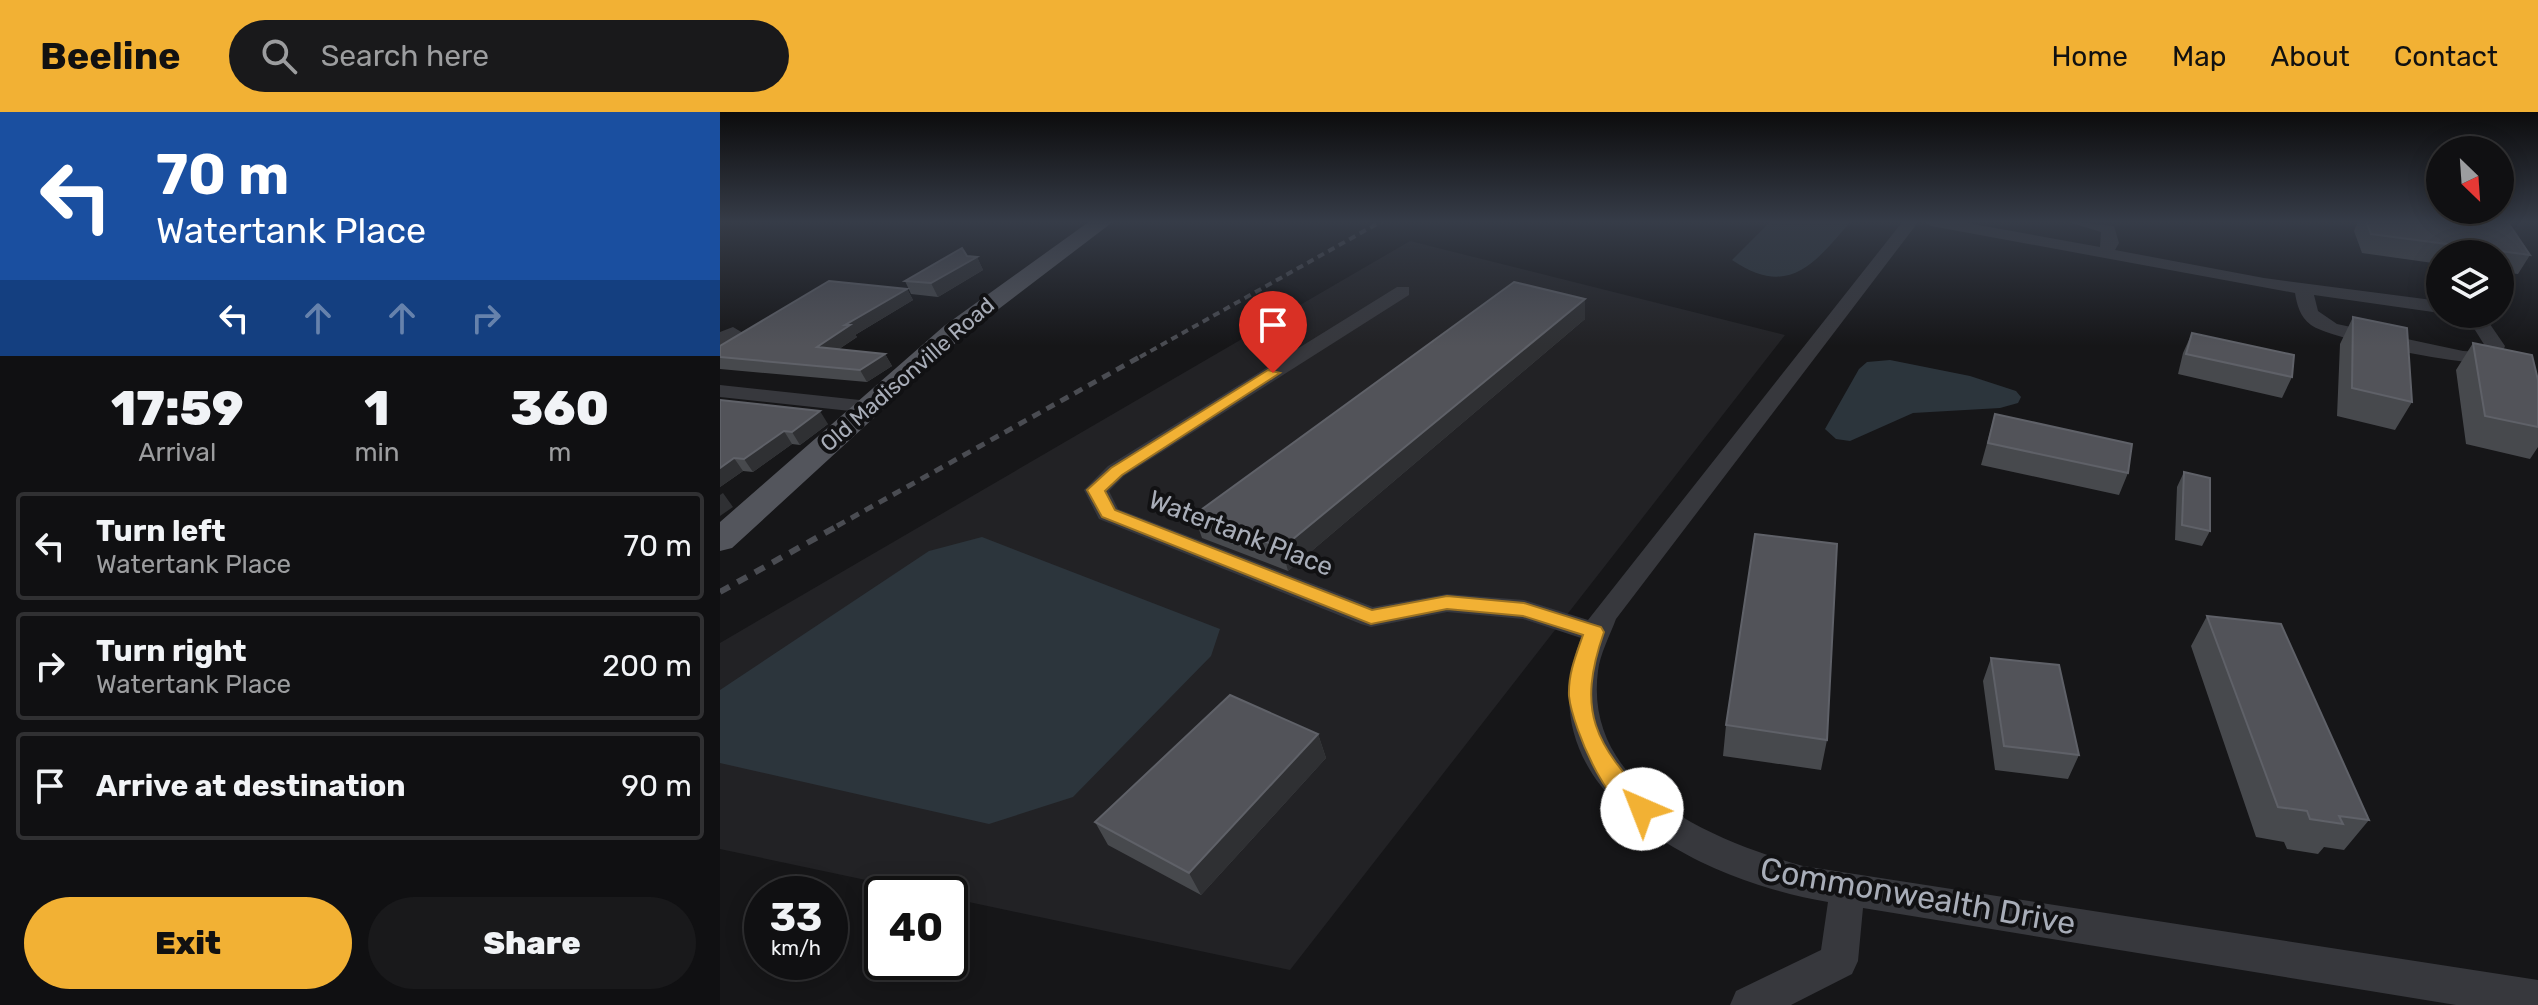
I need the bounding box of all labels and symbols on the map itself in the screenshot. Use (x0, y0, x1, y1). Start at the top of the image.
north arrow (2426, 136, 2514, 224)
street label: Old Madisonville Road (815, 291, 1000, 457)
pin (1239, 291, 1307, 373)
street label: Watertank Place (1144, 484, 1337, 583)
position arrow (1600, 767, 1684, 851)
street label: Commonwealth Drive (1757, 850, 2079, 942)
speed limit sign: 40 (864, 876, 968, 980)

